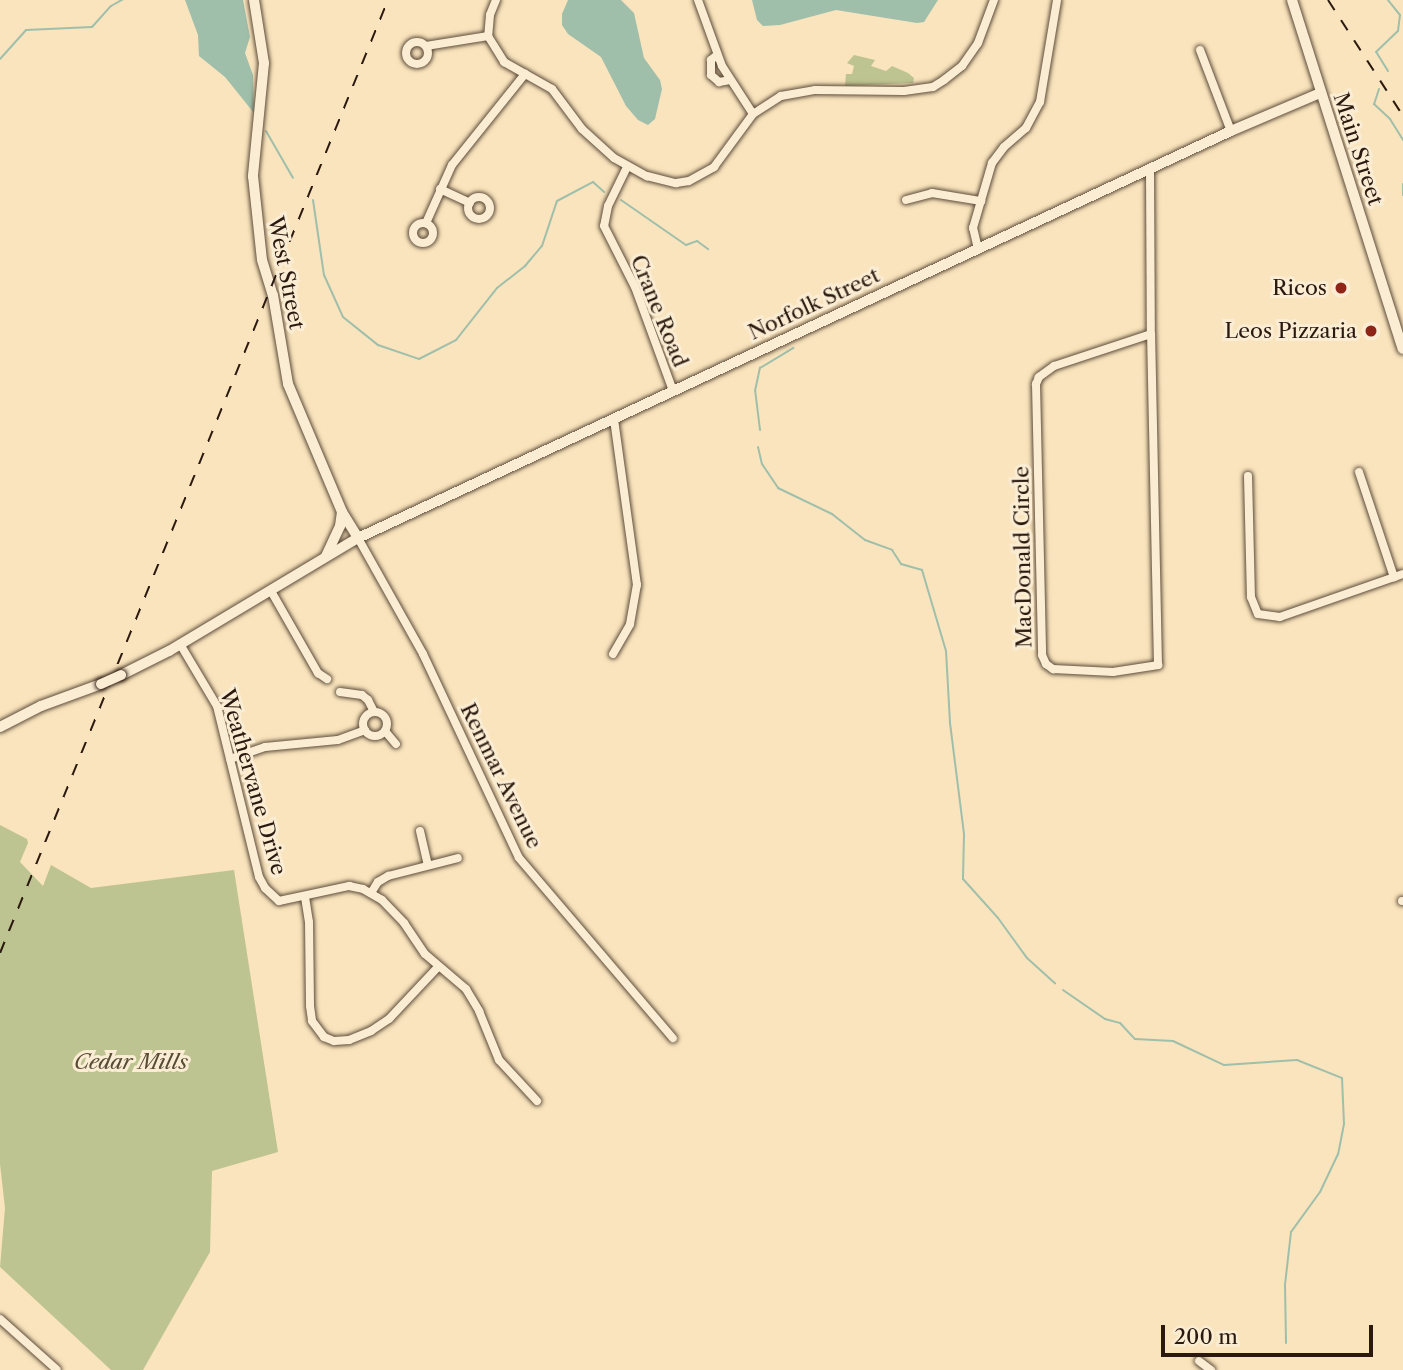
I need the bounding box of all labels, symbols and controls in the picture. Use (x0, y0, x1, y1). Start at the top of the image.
street label: Main Street (1328, 90, 1388, 208)
street label: West Street (263, 214, 309, 332)
street label: Crane Road (625, 251, 693, 371)
street label: Norfolk Street (744, 263, 884, 345)
place label: Ricos (1272, 275, 1327, 301)
marker: Ricos (1333, 280, 1349, 296)
place label: Leos Pizzaria (1225, 318, 1357, 344)
marker: Leos Pizzaria (1363, 323, 1379, 339)
street label: MacDonald Circle (1009, 466, 1037, 648)
street label: Weathervane Drive (214, 686, 292, 878)
street label: Renmar Avenue (455, 699, 547, 853)
park label: Cedar Mills (74, 1049, 188, 1075)
scale bar (1165, 1310, 1377, 1354)
text: 200 m (1174, 1324, 1238, 1349)

